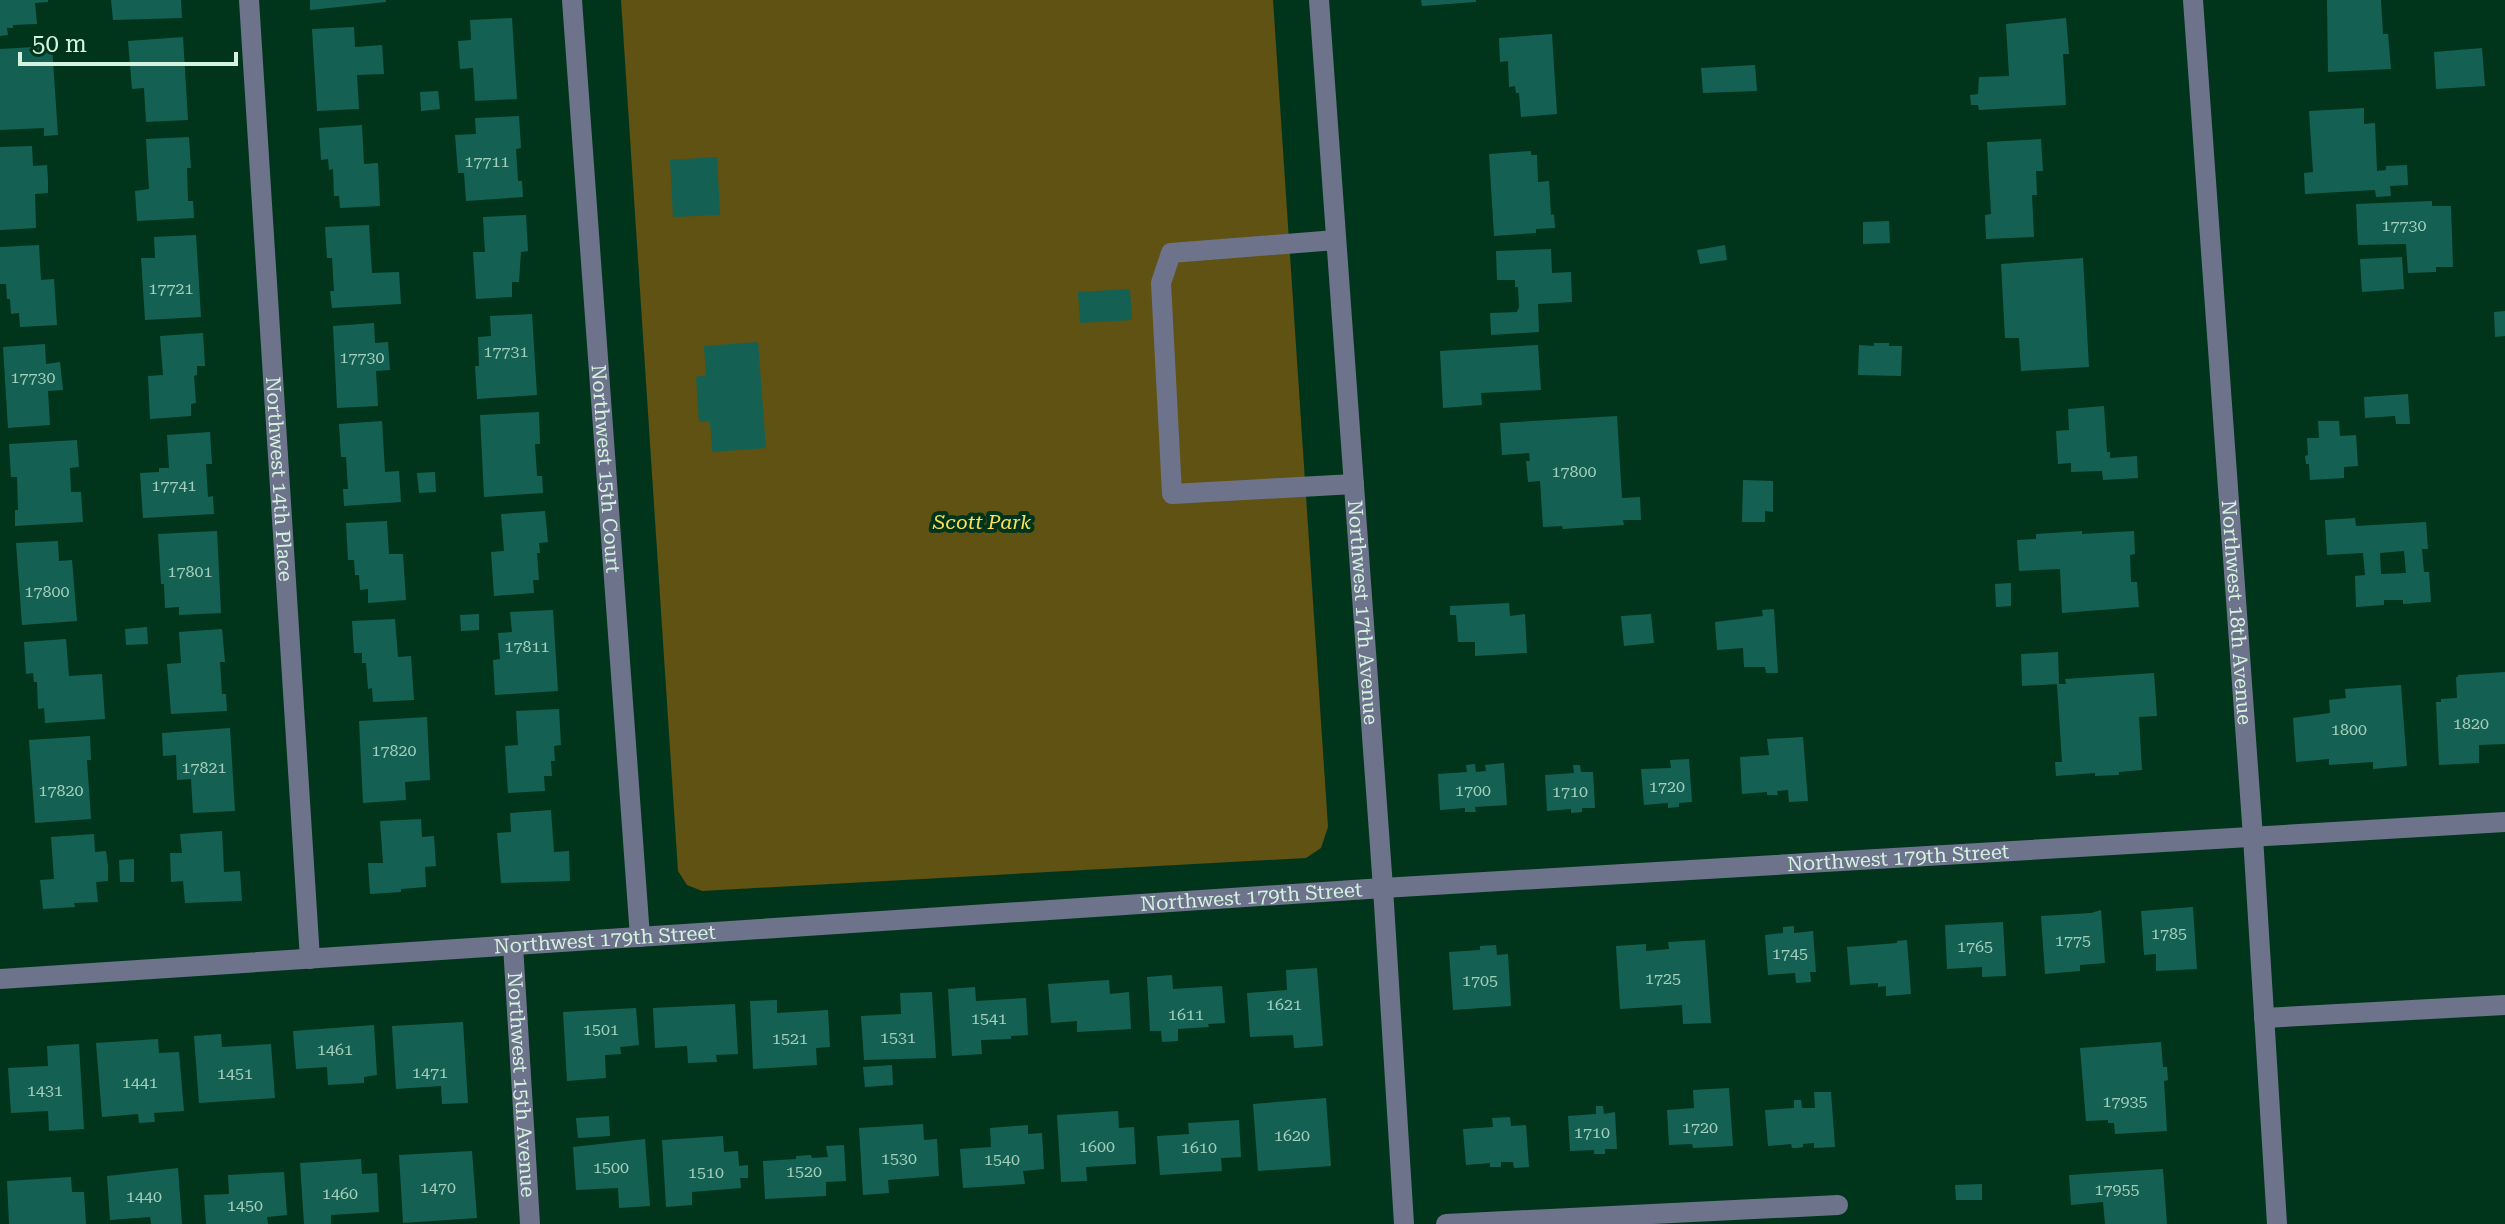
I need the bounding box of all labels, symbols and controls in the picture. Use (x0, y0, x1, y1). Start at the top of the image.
scale bar (20, 16, 236, 66)
text: 50 m (32, 30, 87, 58)
house number: 17711 (465, 152, 509, 171)
house number: 17730 (2382, 216, 2426, 235)
house number: 17721 (149, 279, 193, 298)
house number: 17731 (484, 342, 528, 361)
house number: 17730 (340, 348, 384, 367)
street label: Northwest 15th Court (586, 364, 626, 574)
house number: 17730 (11, 368, 55, 387)
street label: Northwest 14th Place (261, 376, 298, 582)
house number: 17800 (1552, 462, 1596, 481)
house number: 17741 (152, 476, 196, 495)
street label: Northwest 17th Avenue (1343, 499, 1383, 726)
street label: Northwest 18th Avenue (2217, 499, 2257, 726)
park label: Scott Park (932, 510, 1031, 534)
house number: 17801 (168, 562, 212, 581)
house number: 17800 (25, 582, 69, 601)
house number: 17811 (505, 637, 549, 656)
house number: 1820 (2453, 714, 2489, 733)
house number: 1800 (2331, 720, 2367, 739)
house number: 17820 (372, 741, 416, 760)
house number: 17821 (182, 758, 226, 777)
house number: 1720 (1649, 777, 1685, 796)
house number: 17820 (39, 781, 83, 800)
house number: 1700 (1455, 781, 1491, 800)
house number: 1710 (1552, 782, 1588, 801)
street label: Northwest 179th Street (1786, 839, 2010, 876)
street label: Northwest 179th Street (1140, 877, 1364, 916)
street label: Northwest 179th Street (493, 920, 717, 958)
house number: 1785 (2151, 924, 2187, 943)
house number: 1775 (2055, 931, 2091, 950)
house number: 1765 (1957, 937, 1993, 956)
house number: 1745 (1772, 944, 1808, 963)
house number: 1725 (1645, 969, 1681, 988)
street label: Northwest 15th Avenue (503, 971, 540, 1198)
house number: 1705 (1462, 971, 1498, 990)
house number: 1621 (1266, 995, 1302, 1014)
house number: 1611 (1168, 1005, 1204, 1024)
house number: 1541 (971, 1009, 1007, 1028)
house number: 1501 (583, 1020, 619, 1039)
house number: 1531 (880, 1028, 916, 1047)
house number: 1521 (772, 1029, 808, 1048)
house number: 1461 (317, 1040, 353, 1059)
house number: 1471 (412, 1063, 448, 1082)
house number: 1451 (217, 1064, 253, 1083)
house number: 1441 (122, 1073, 158, 1092)
house number: 1431 (27, 1081, 63, 1100)
house number: 17935 (2103, 1092, 2147, 1111)
house number: 1720 (1682, 1118, 1718, 1137)
house number: 1710 (1574, 1123, 1610, 1142)
house number: 1620 (1274, 1126, 1310, 1145)
house number: 1600 (1079, 1137, 1115, 1156)
house number: 1610 (1181, 1138, 1217, 1157)
house number: 1530 (881, 1149, 917, 1168)
house number: 1540 (984, 1150, 1020, 1169)
house number: 1500 (593, 1158, 629, 1177)
house number: 1520 (786, 1162, 822, 1181)
house number: 1510 (688, 1163, 724, 1182)
house number: 1470 (420, 1178, 456, 1197)
house number: 17955 (2095, 1180, 2139, 1199)
house number: 1460 (322, 1184, 358, 1203)
house number: 1440 (126, 1187, 162, 1206)
house number: 1450 (227, 1196, 263, 1215)

